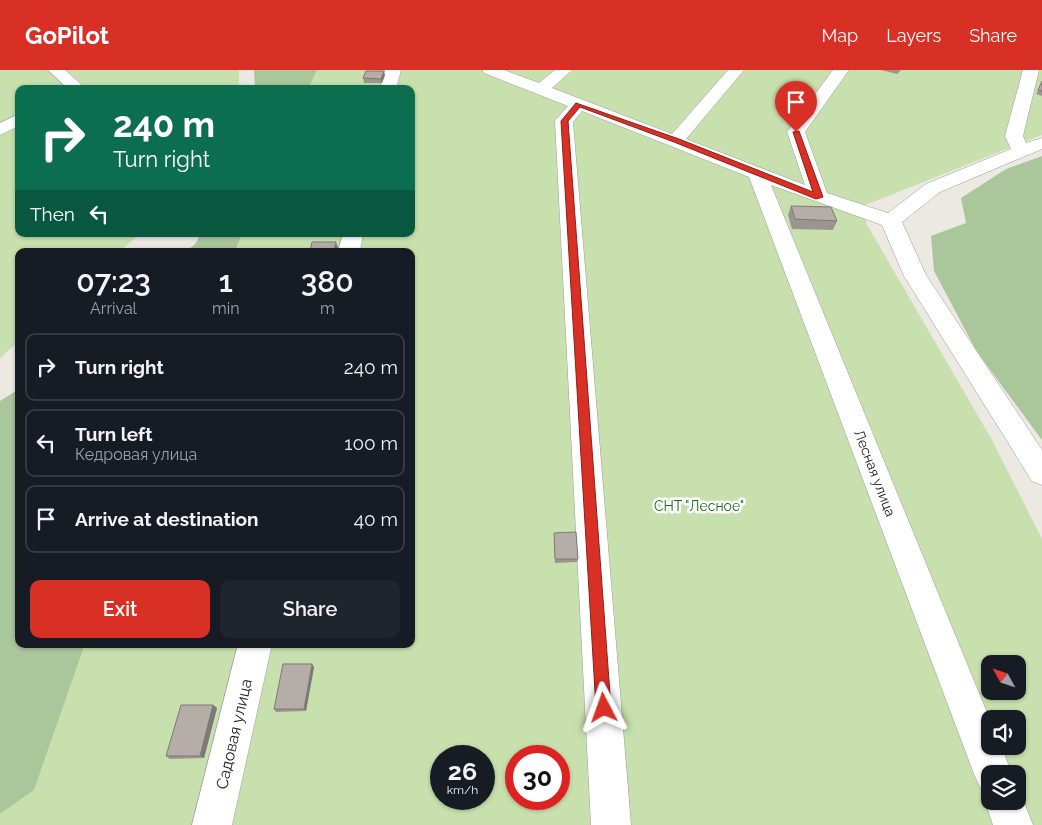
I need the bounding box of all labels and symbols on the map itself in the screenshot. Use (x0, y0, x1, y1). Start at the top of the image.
pin (775, 81, 817, 132)
street label: Лесная улица (851, 427, 899, 519)
park label: СНТ "Лесное" (654, 498, 744, 514)
north arrow (981, 655, 1026, 700)
street label: Садовая улица (212, 677, 256, 791)
position arrow (577, 681, 629, 733)
speed limit sign: 30 (505, 745, 570, 810)

